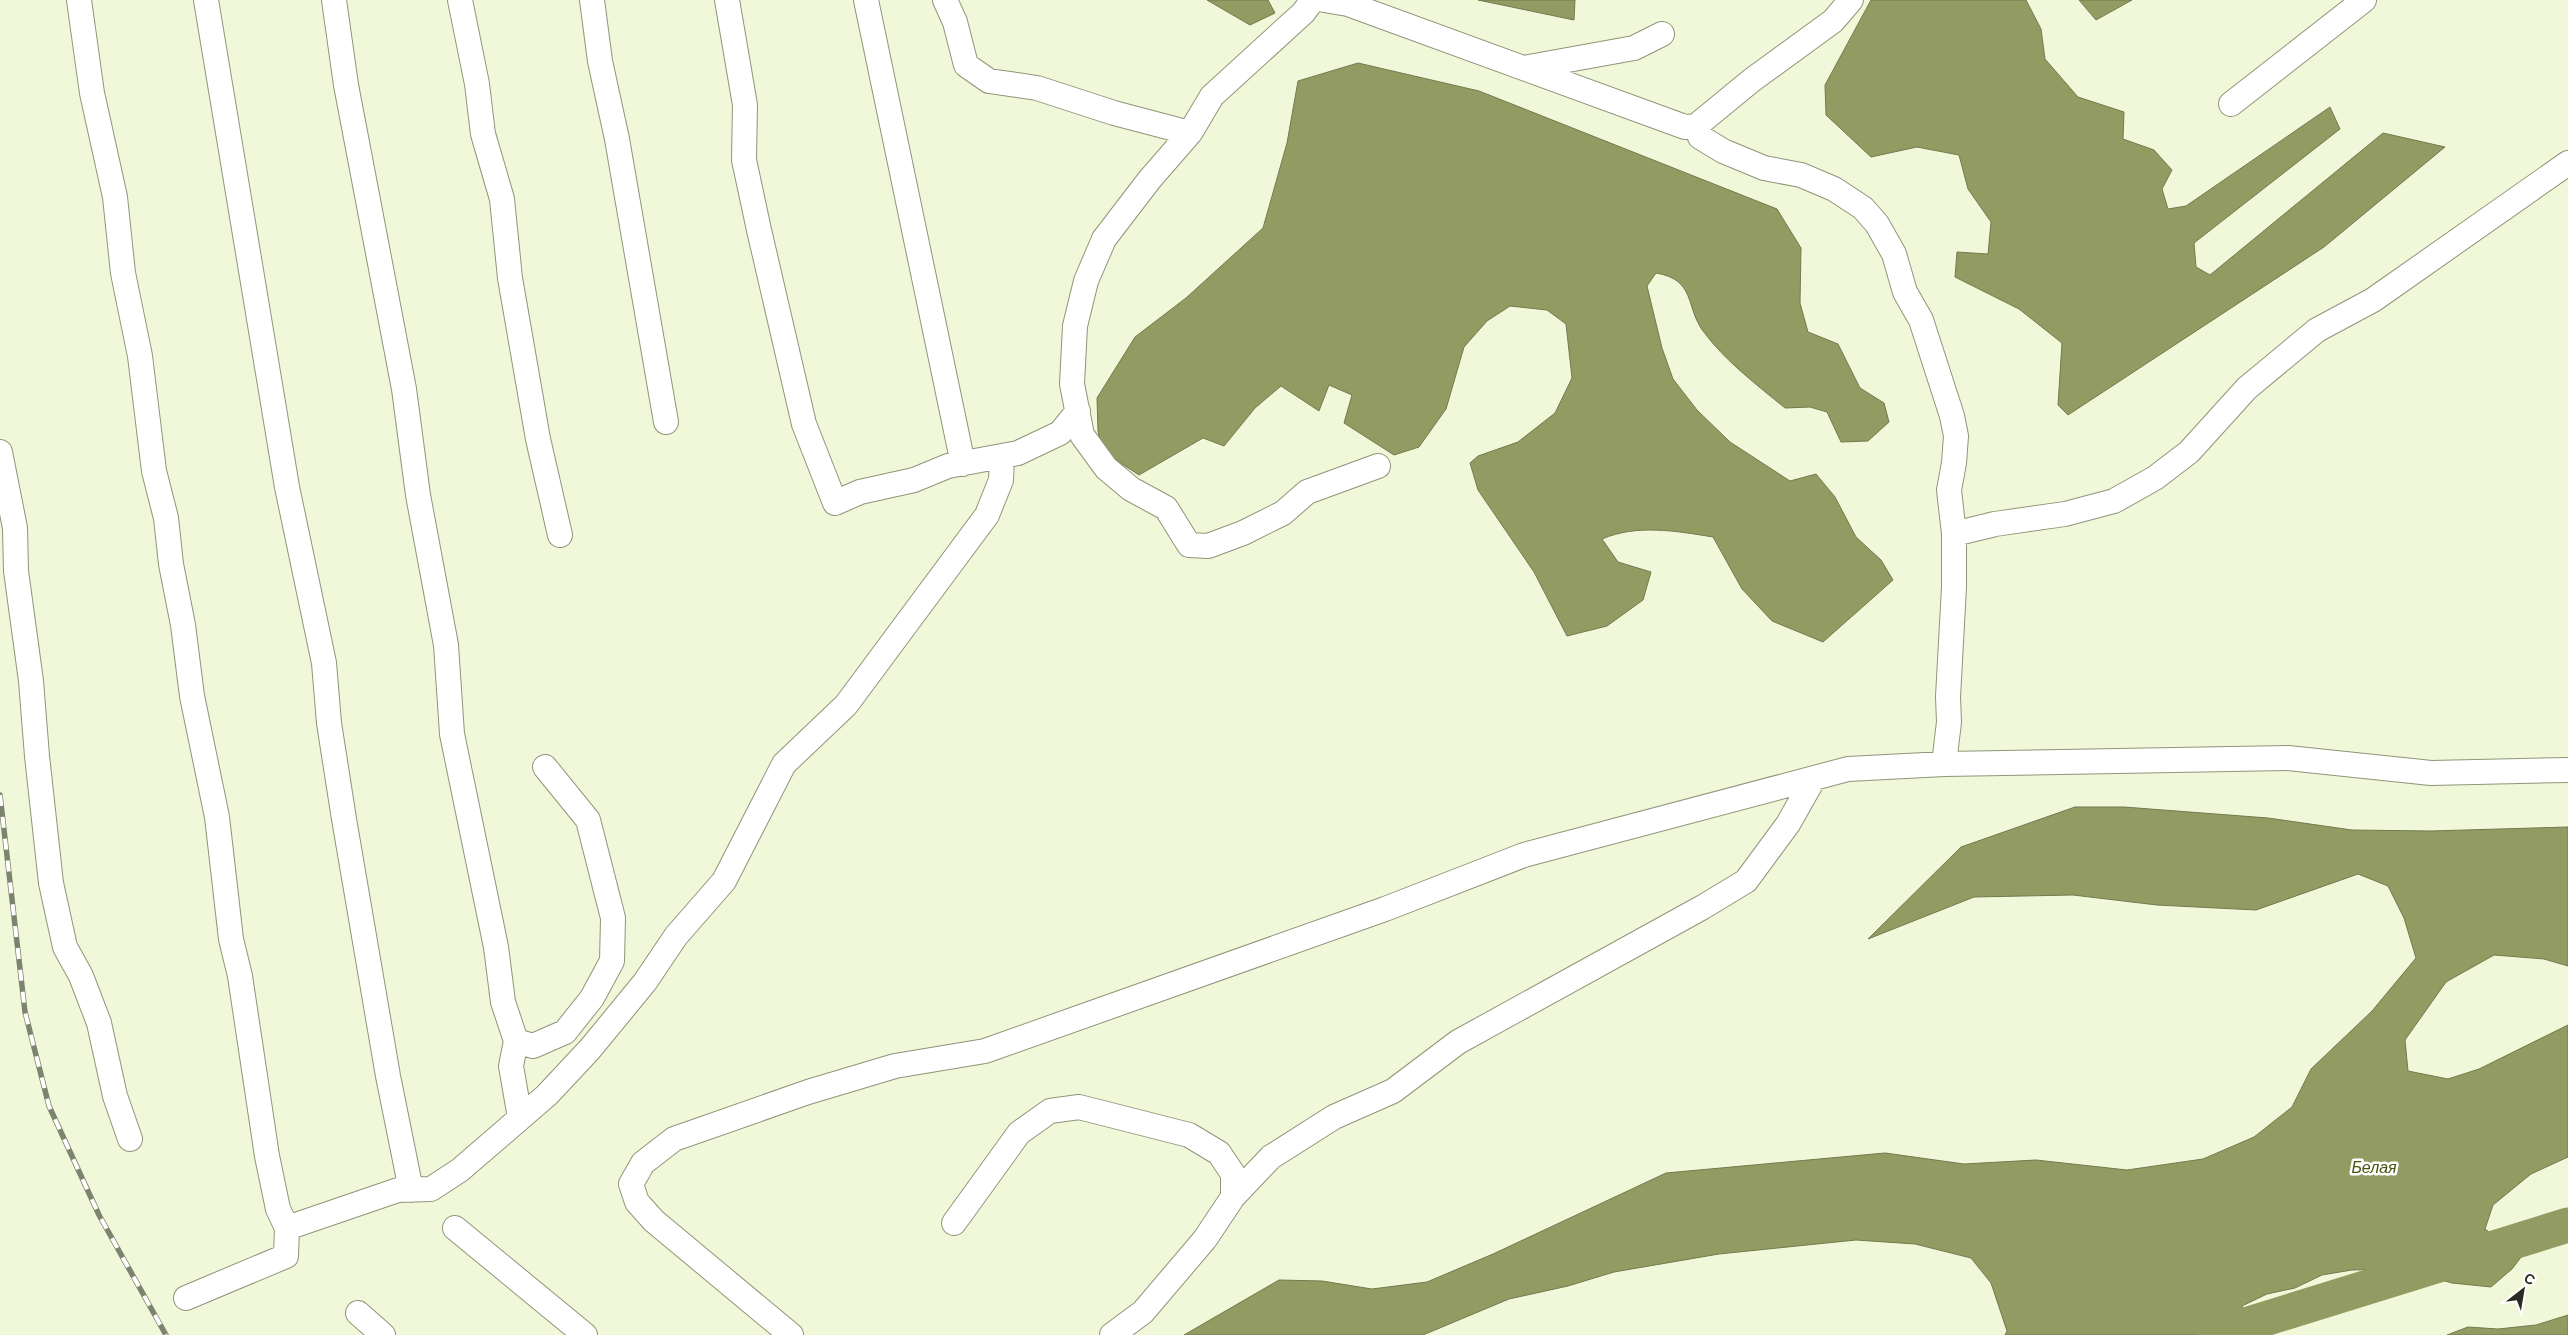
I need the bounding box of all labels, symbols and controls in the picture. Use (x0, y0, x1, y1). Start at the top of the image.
water label: Белая (2351, 1159, 2397, 1176)
north arrow (2498, 1265, 2548, 1315)
text: С (2521, 1269, 2538, 1288)

